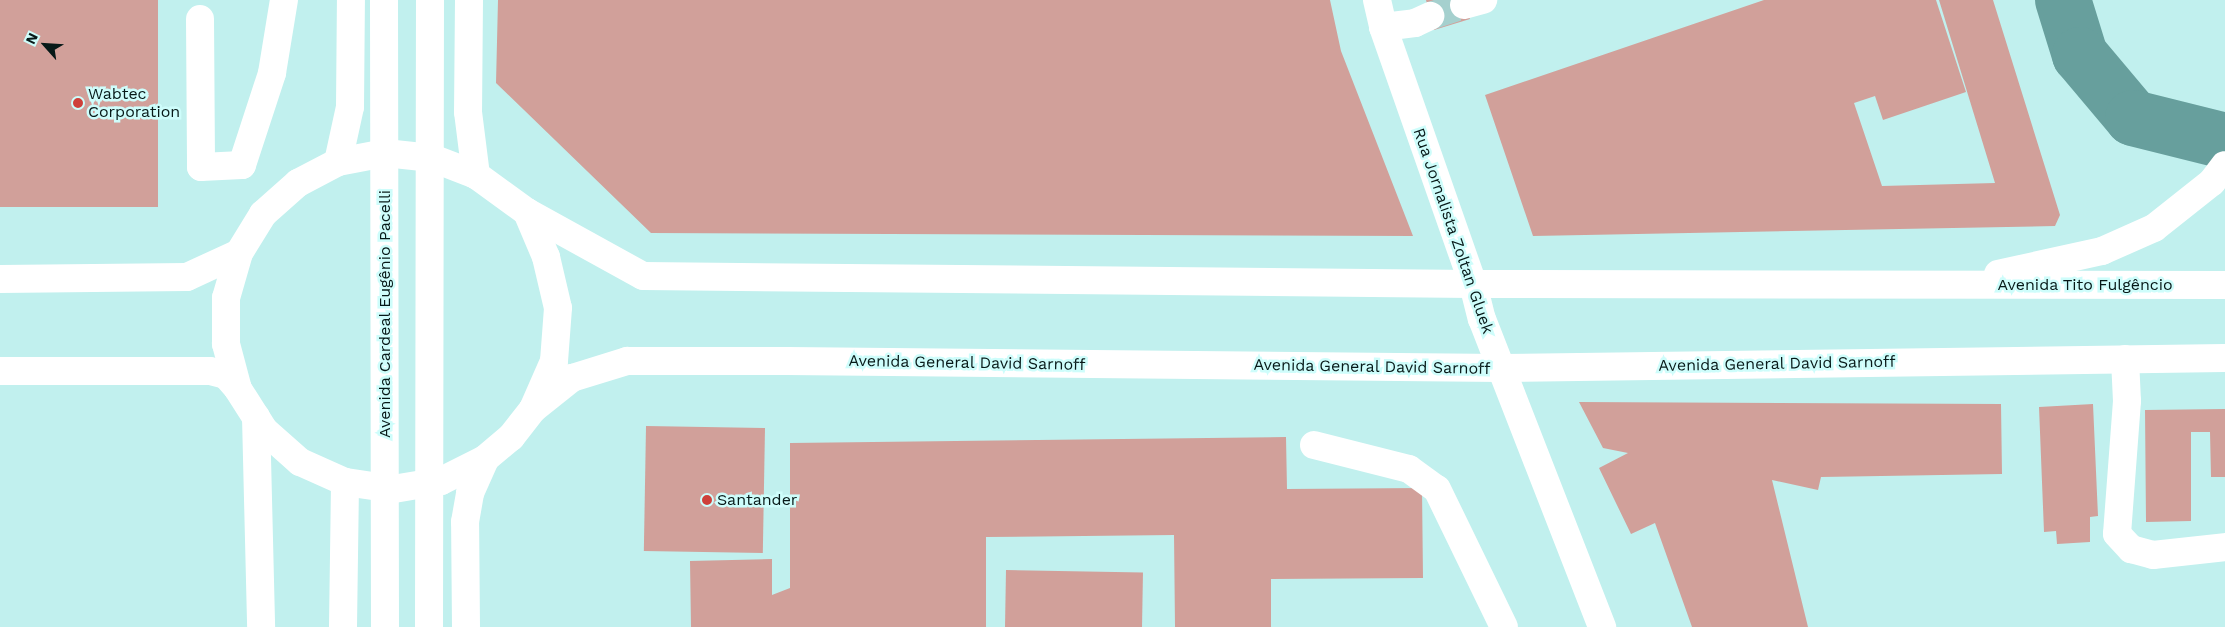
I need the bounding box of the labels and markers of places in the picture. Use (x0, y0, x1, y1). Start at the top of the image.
place label: Wabtec Corporation (88, 84, 180, 122)
marker: Wabtec Corporation (72, 97, 84, 109)
place label: Santander (717, 490, 797, 510)
marker: Santander (701, 494, 713, 506)

